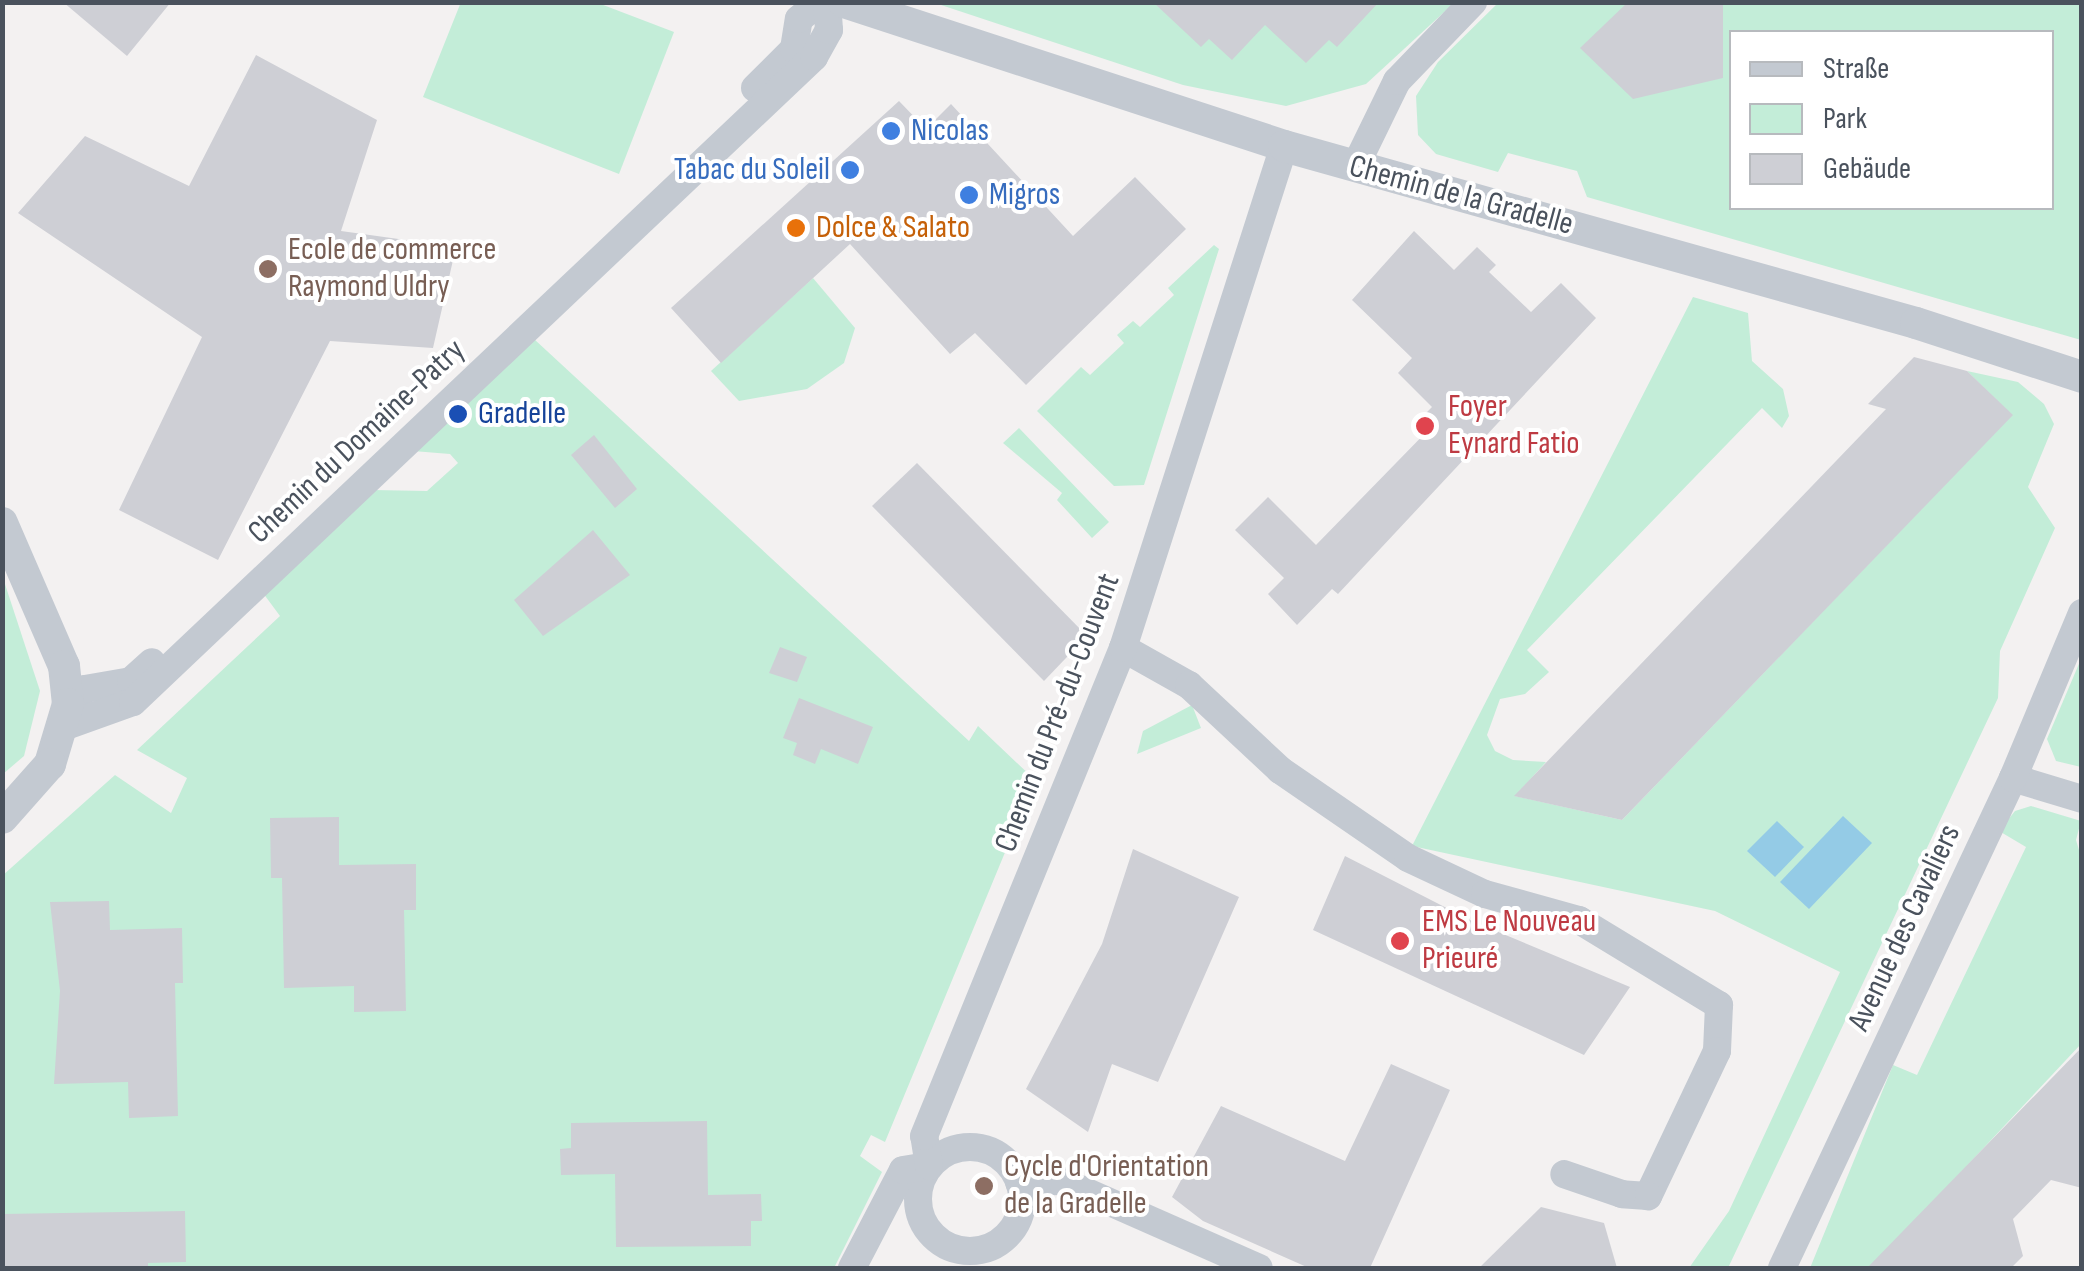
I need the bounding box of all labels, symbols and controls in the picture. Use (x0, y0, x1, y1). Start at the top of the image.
legend (1729, 30, 2054, 210)
text: Straße (1823, 51, 1889, 87)
text: Park (1823, 101, 1867, 137)
place label: Nicolas (911, 112, 989, 150)
marker: Nicolas (880, 120, 902, 142)
street label: Chemin de la Gradelle (1345, 148, 1577, 244)
place label: Tabac du Soleil (674, 151, 830, 189)
text: Gebäude (1823, 151, 1911, 187)
marker: Tabac du Soleil (839, 159, 861, 181)
place label: Migros (989, 176, 1060, 214)
marker: Migros (958, 184, 980, 206)
place label: Dolce & Salato (816, 209, 970, 247)
marker: Dolce & Salato (785, 217, 807, 239)
place label: Ecole de commerce Raymond Uldry (288, 232, 496, 307)
marker: Ecole de commerce Raymond Uldry (257, 258, 279, 280)
street label: Chemin du Domaine-Patry (241, 332, 473, 552)
place label: Foyer Eynard Fatio (1448, 389, 1580, 464)
place label: Gradelle (478, 395, 566, 433)
marker: Gradelle (447, 403, 469, 425)
marker: Foyer Eynard Fatio (1412, 413, 1438, 439)
street label: Chemin du Pré-du-Couvent (987, 568, 1129, 858)
street label: Avenue des Cavaliers (1840, 819, 1970, 1037)
place label: EMS Le Nouveau Prieuré (1422, 904, 1596, 979)
marker: EMS Le Nouveau Prieuré (1387, 928, 1413, 954)
place label: Cycle d'Orientation de la Gradelle (1004, 1149, 1209, 1224)
marker: Cycle d'Orientation de la Gradelle (973, 1175, 995, 1197)

